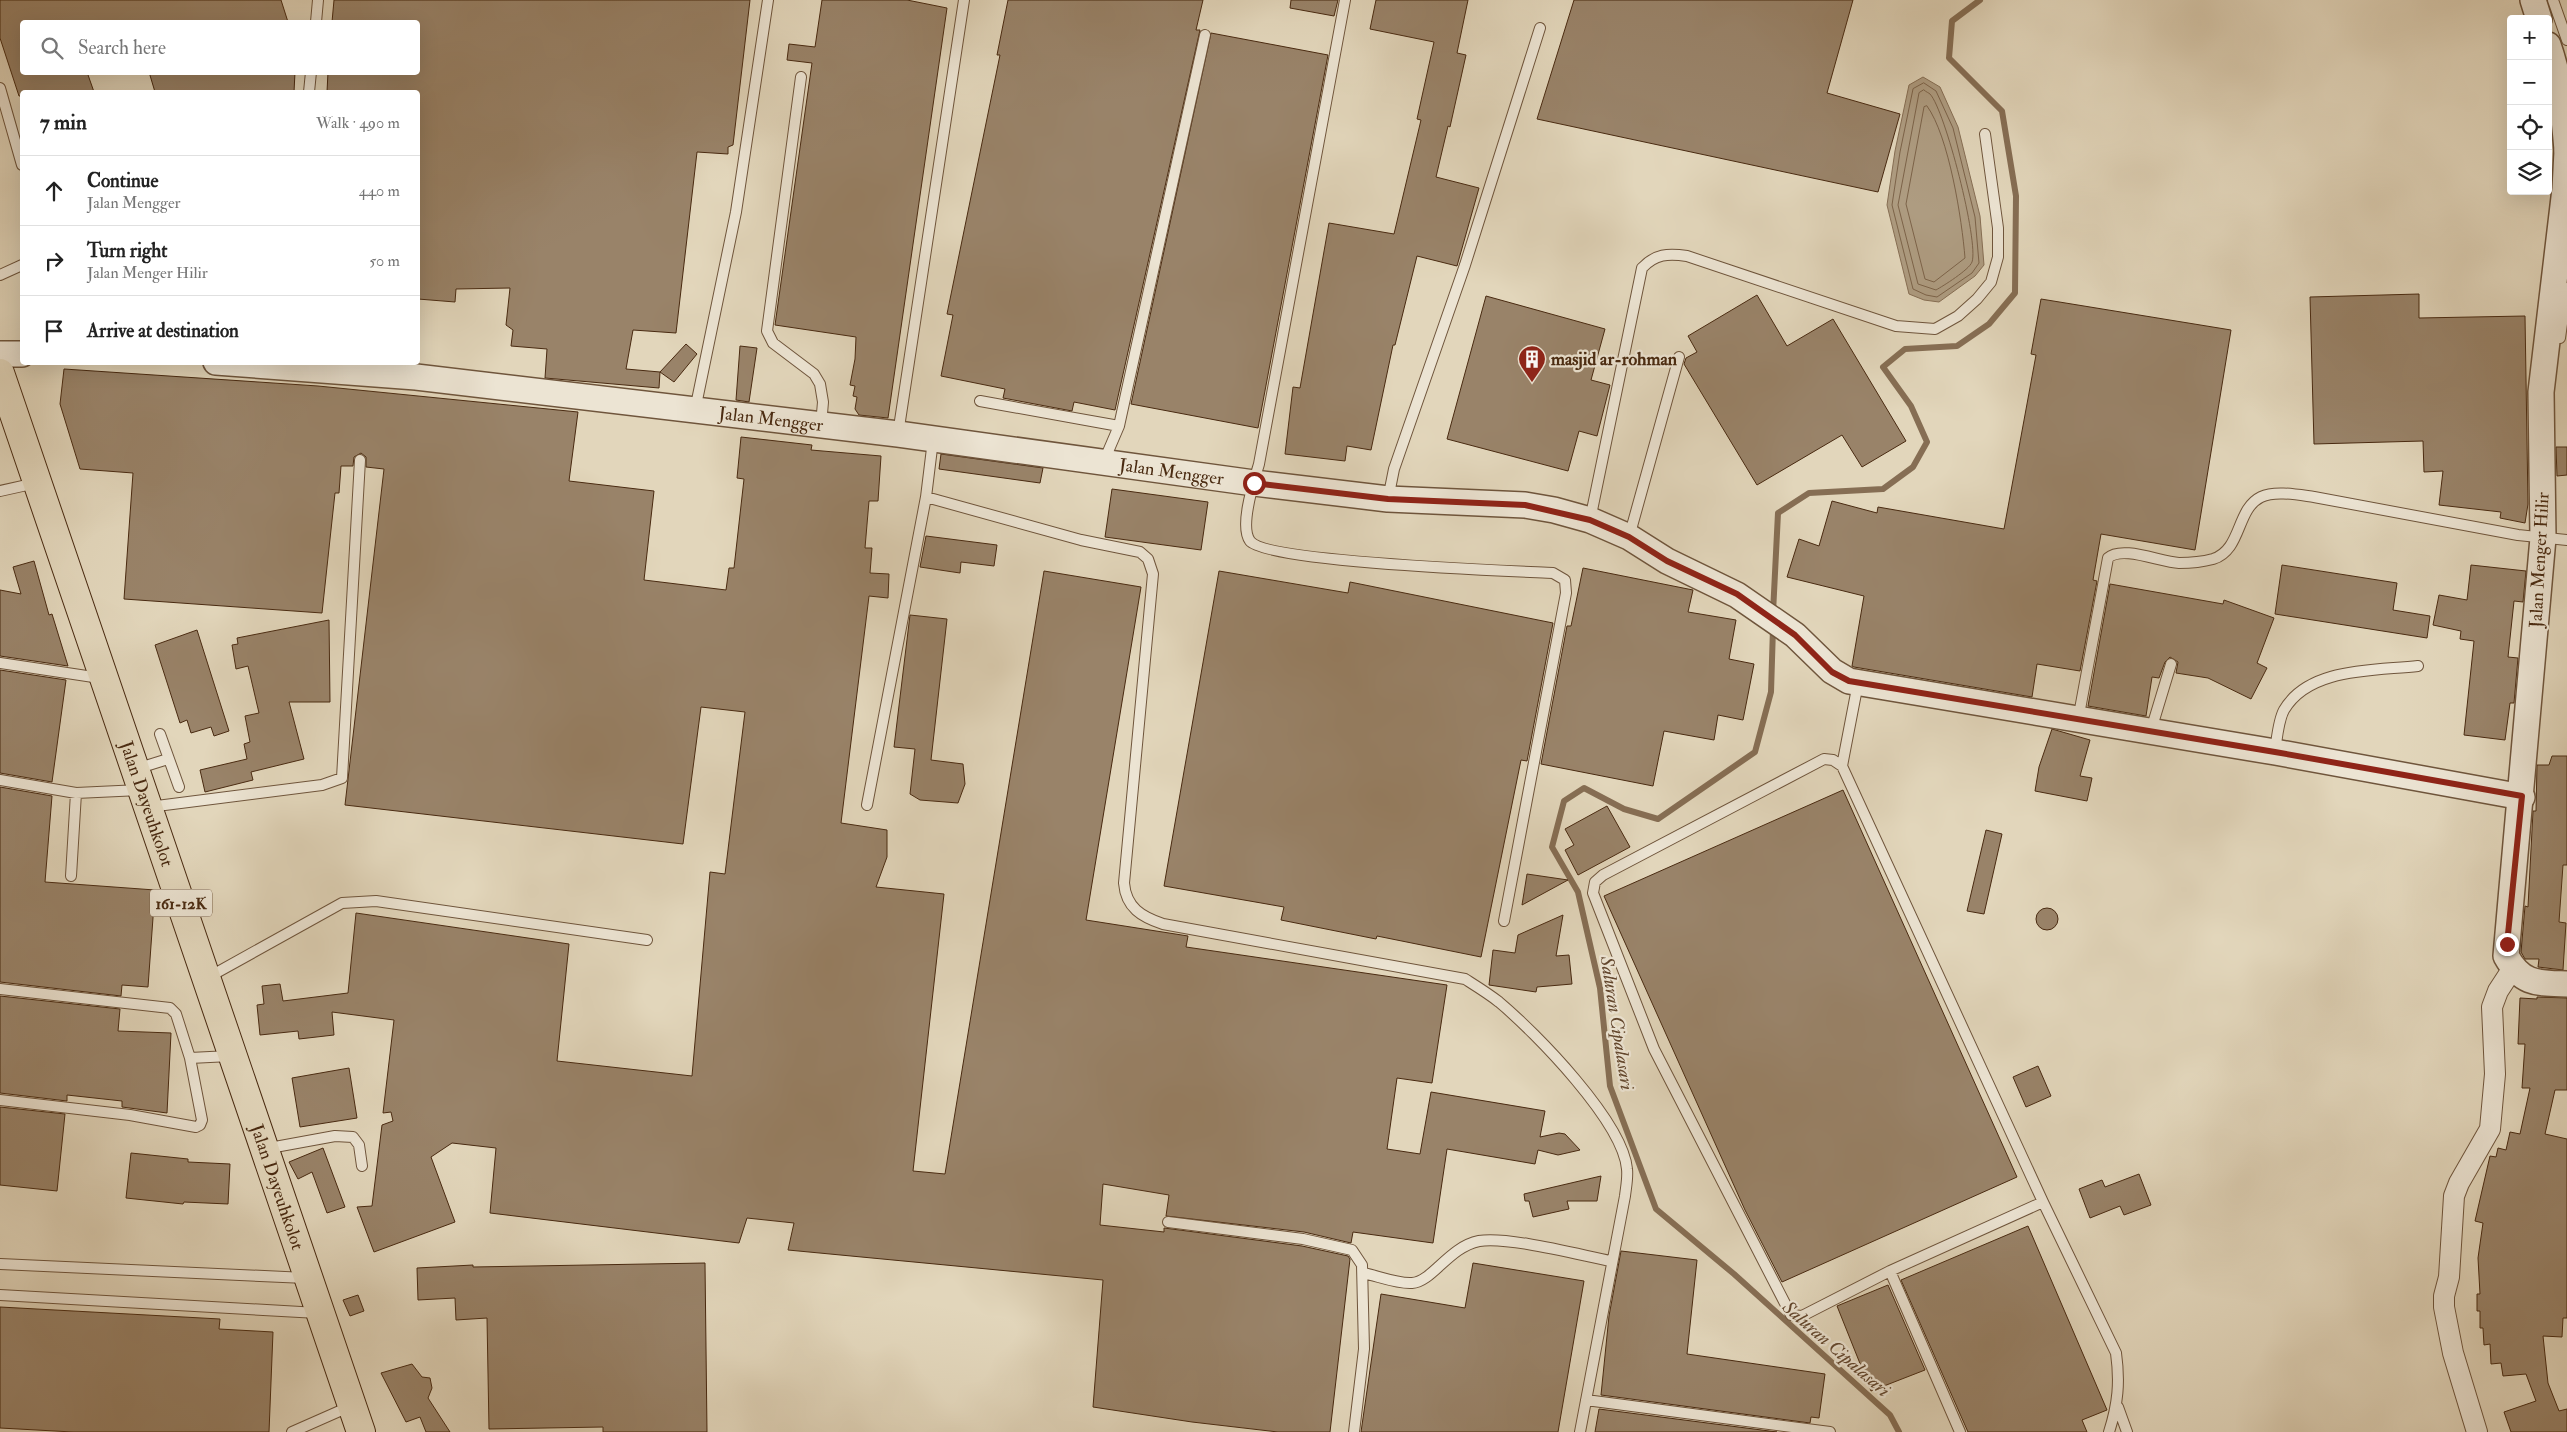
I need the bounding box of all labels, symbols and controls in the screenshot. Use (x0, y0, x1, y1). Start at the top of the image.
map controls (2507, 15, 2552, 195)
button: + (2507, 15, 2552, 60)
search box (20, 20, 420, 75)
icon: search (38, 34, 66, 62)
text: Search here (78, 36, 166, 60)
button: − (2507, 60, 2552, 105)
button: locate (2507, 105, 2552, 150)
text: 7 min (40, 109, 87, 136)
text: Walk · 490 m (316, 113, 400, 133)
button: layers (2507, 150, 2552, 195)
text: Continue (87, 169, 158, 193)
icon: ahead (40, 177, 68, 205)
text: 440 m (359, 181, 400, 201)
text: Jalan Mengger (87, 193, 181, 213)
text: Turn right (87, 239, 167, 263)
icon: right (40, 247, 68, 275)
text: 50 m (369, 251, 400, 271)
text: Jalan Menger Hilir (87, 263, 208, 283)
icon: arrive (40, 317, 68, 345)
text: Arrive at destination (87, 319, 239, 343)
building icon: masjid ar-rohman (1517, 344, 1547, 383)
place label: masjid ar-rohman (1551, 348, 1678, 371)
street label: Jalan Mengger (716, 402, 825, 437)
street label: Jalan Mengger (1117, 453, 1225, 491)
route start (1243, 472, 1266, 495)
street label: Jalan Menger Hilir (2524, 491, 2555, 629)
street label: Jalan Dayeuhkolot (114, 737, 178, 870)
road number: 161-12K (150, 890, 212, 916)
route end (2496, 933, 2519, 956)
water label: Saluran Cipalasari (1594, 953, 1639, 1092)
street label: Jalan Dayeuhkolot (245, 1120, 309, 1253)
water label: Saluran Cipalasari (1777, 1295, 1895, 1402)

